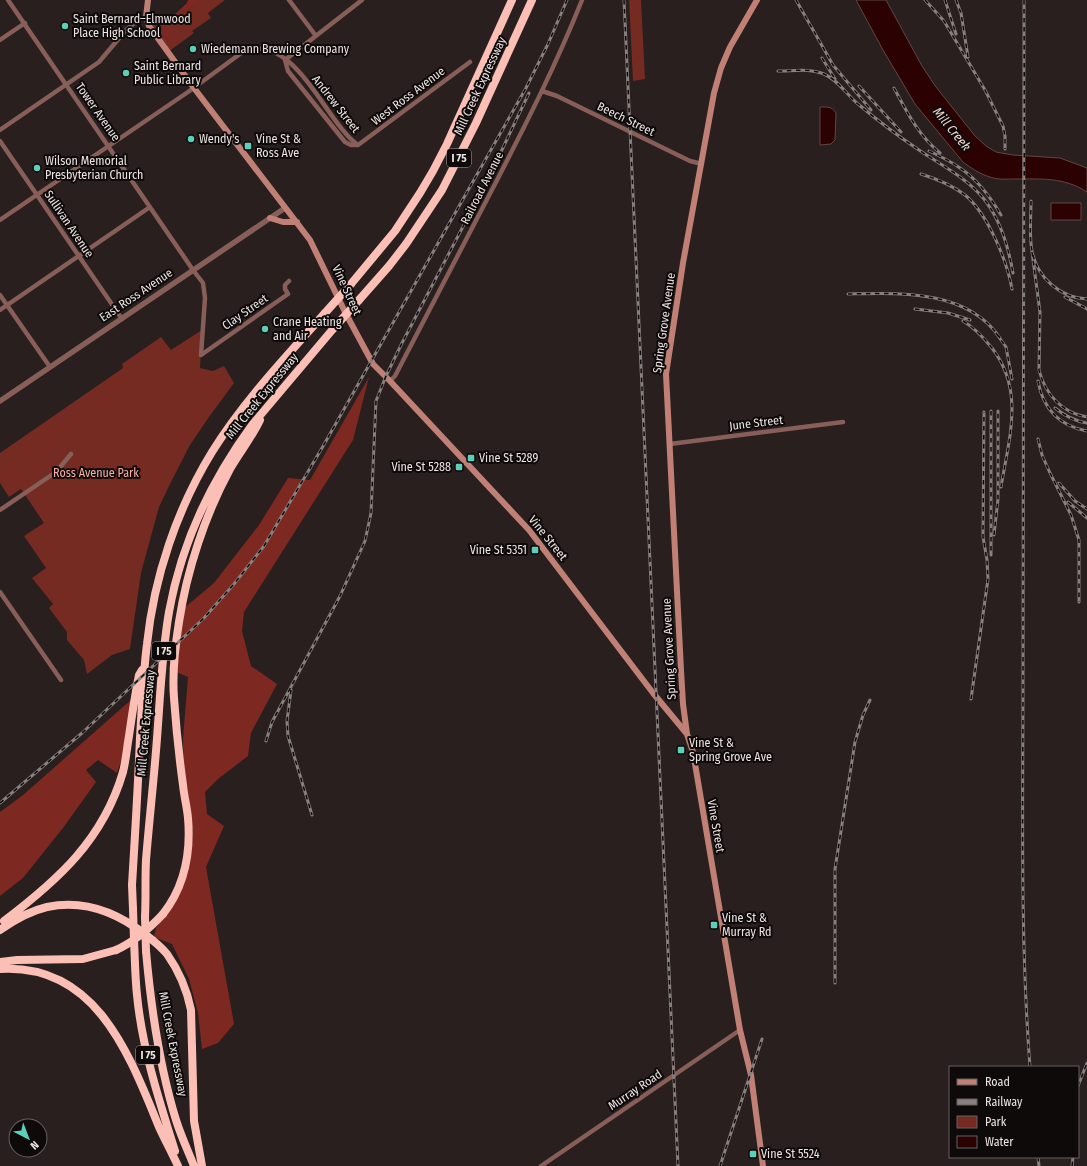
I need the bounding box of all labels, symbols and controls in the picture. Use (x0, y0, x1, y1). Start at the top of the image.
place label: Saint Bernard–Elmwood Place High School (73, 12, 191, 40)
marker: Saint Bernard–Elmwood Place High School (60, 21, 70, 31)
street label: Mill Creek Expressway (451, 34, 509, 137)
place label: Wiedemann Brewing Company (201, 42, 350, 56)
marker: Wiedemann Brewing Company (188, 44, 198, 54)
place label: Saint Bernard Public Library (134, 59, 201, 87)
street label: West Ross Avenue (369, 64, 448, 128)
marker: Saint Bernard Public Library (121, 68, 131, 78)
street label: Andrew Street (309, 72, 363, 136)
street label: Tower Avenue (73, 80, 123, 144)
street label: Beech Street (595, 99, 657, 139)
water label: Mill Creek (930, 104, 974, 154)
place label: Wendy's (199, 132, 239, 146)
place label: Vine St & Ross Ave (256, 132, 301, 160)
marker: Wendy's (186, 134, 196, 144)
marker: Vine St & Ross Ave (243, 141, 253, 151)
road number: I 75 (447, 149, 471, 167)
street label: Railroad Avenue (458, 149, 506, 227)
place label: Wilson Memorial Presbyterian Church (45, 154, 143, 182)
marker: Wilson Memorial Presbyterian Church (32, 163, 42, 173)
street label: Sullivan Avenue (41, 188, 97, 260)
street label: Vine Street (329, 263, 365, 317)
street label: East Ross Avenue (97, 265, 175, 325)
street label: Spring Grove Avenue (650, 272, 678, 374)
street label: Clay Street (219, 291, 271, 333)
place label: Crane Heating and Air (273, 315, 342, 343)
marker: Crane Heating and Air (260, 324, 270, 334)
street label: Mill Creek Expressway (223, 350, 301, 442)
street label: June Street (728, 413, 784, 433)
place label: Vine St 5289 (479, 451, 538, 465)
marker: Vine St 5289 (466, 453, 476, 463)
place label: Vine St 5288 (391, 460, 451, 474)
marker: Vine St 5288 (454, 462, 464, 472)
park label: Ross Avenue Park (53, 466, 139, 480)
street label: Vine Street (526, 513, 570, 563)
place label: Vine St 5351 (470, 543, 527, 557)
marker: Vine St 5351 (530, 545, 540, 555)
street label: Spring Grove Avenue (659, 598, 679, 700)
road number: I 75 (152, 642, 176, 660)
street label: Mill Creek Expressway (134, 669, 158, 777)
place label: Vine St & Spring Grove Ave (689, 736, 772, 764)
marker: Vine St & Spring Grove Ave (676, 745, 686, 755)
street label: Vine Street (704, 798, 728, 854)
place label: Vine St & Murray Rd (722, 911, 771, 939)
marker: Vine St & Murray Rd (709, 920, 719, 930)
street label: Mill Creek Expressway (156, 990, 190, 1098)
road number: I 75 (136, 1046, 160, 1064)
legend (949, 1066, 1079, 1158)
street label: Murray Road (606, 1067, 664, 1113)
text: Road (985, 1075, 1010, 1089)
text: Railway (985, 1095, 1023, 1109)
text: Park (985, 1115, 1007, 1129)
north arrow (8, 1118, 48, 1158)
text: Water (985, 1135, 1014, 1149)
text: N (28, 1138, 41, 1152)
place label: Vine St 5524 (761, 1147, 820, 1161)
marker: Vine St 5524 (748, 1149, 758, 1159)

